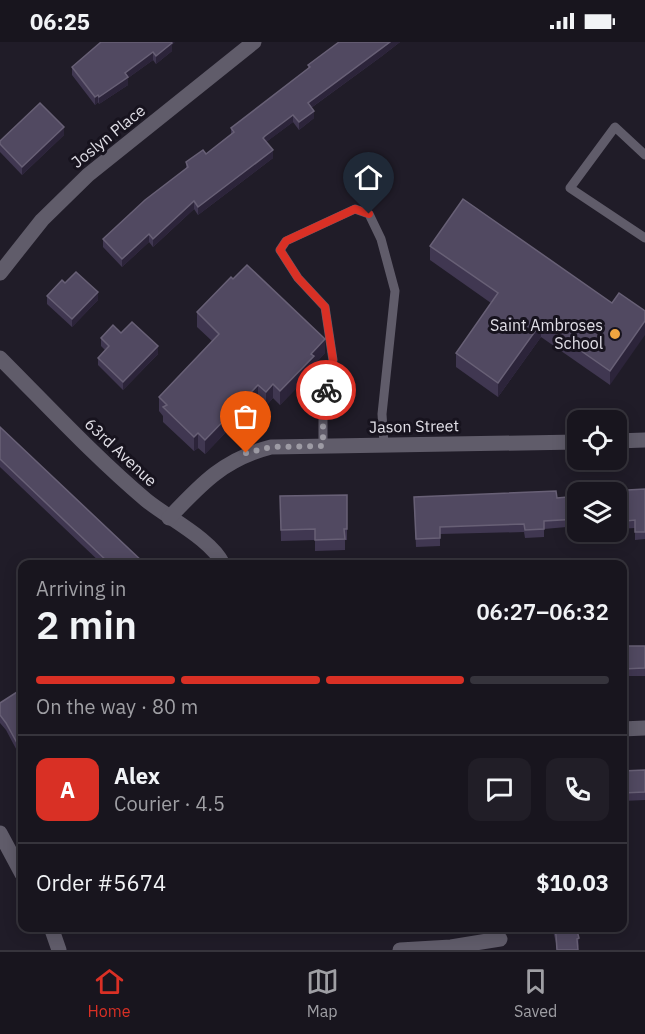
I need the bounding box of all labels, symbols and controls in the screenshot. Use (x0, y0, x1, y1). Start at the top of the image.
text: 06:25 (30, 7, 90, 36)
street label: Joslyn Place (67, 100, 149, 172)
pin (343, 152, 394, 214)
icon: home (352, 161, 385, 194)
place label: Saint Ambroses School (490, 315, 603, 353)
marker: Saint Ambroses School (608, 327, 622, 341)
courier (296, 360, 356, 420)
icon: bike (310, 374, 343, 407)
pin (220, 391, 271, 453)
icon: bag (229, 400, 262, 433)
map controls (567, 410, 627, 542)
button: locate (567, 410, 627, 470)
street label: 63rd Avenue (81, 413, 161, 491)
street label: Jason Street (369, 415, 459, 437)
button: layers (567, 482, 627, 542)
text: Arriving in (36, 575, 126, 602)
text: 06:27–06:32 (476, 597, 609, 626)
text: 2 min (36, 599, 137, 650)
text: On the way · 80 m (36, 693, 198, 720)
button: chat (468, 758, 531, 821)
button: phone (546, 758, 609, 821)
text: Alex (114, 761, 160, 790)
text: A (60, 775, 75, 804)
text: Courier · 4.5 (114, 790, 225, 817)
text: Order #5674 (36, 868, 166, 897)
text: $10.03 (536, 868, 609, 897)
tab: Home (88, 965, 131, 1021)
tab: Map (306, 965, 339, 1021)
tab: Saved (514, 965, 557, 1021)

